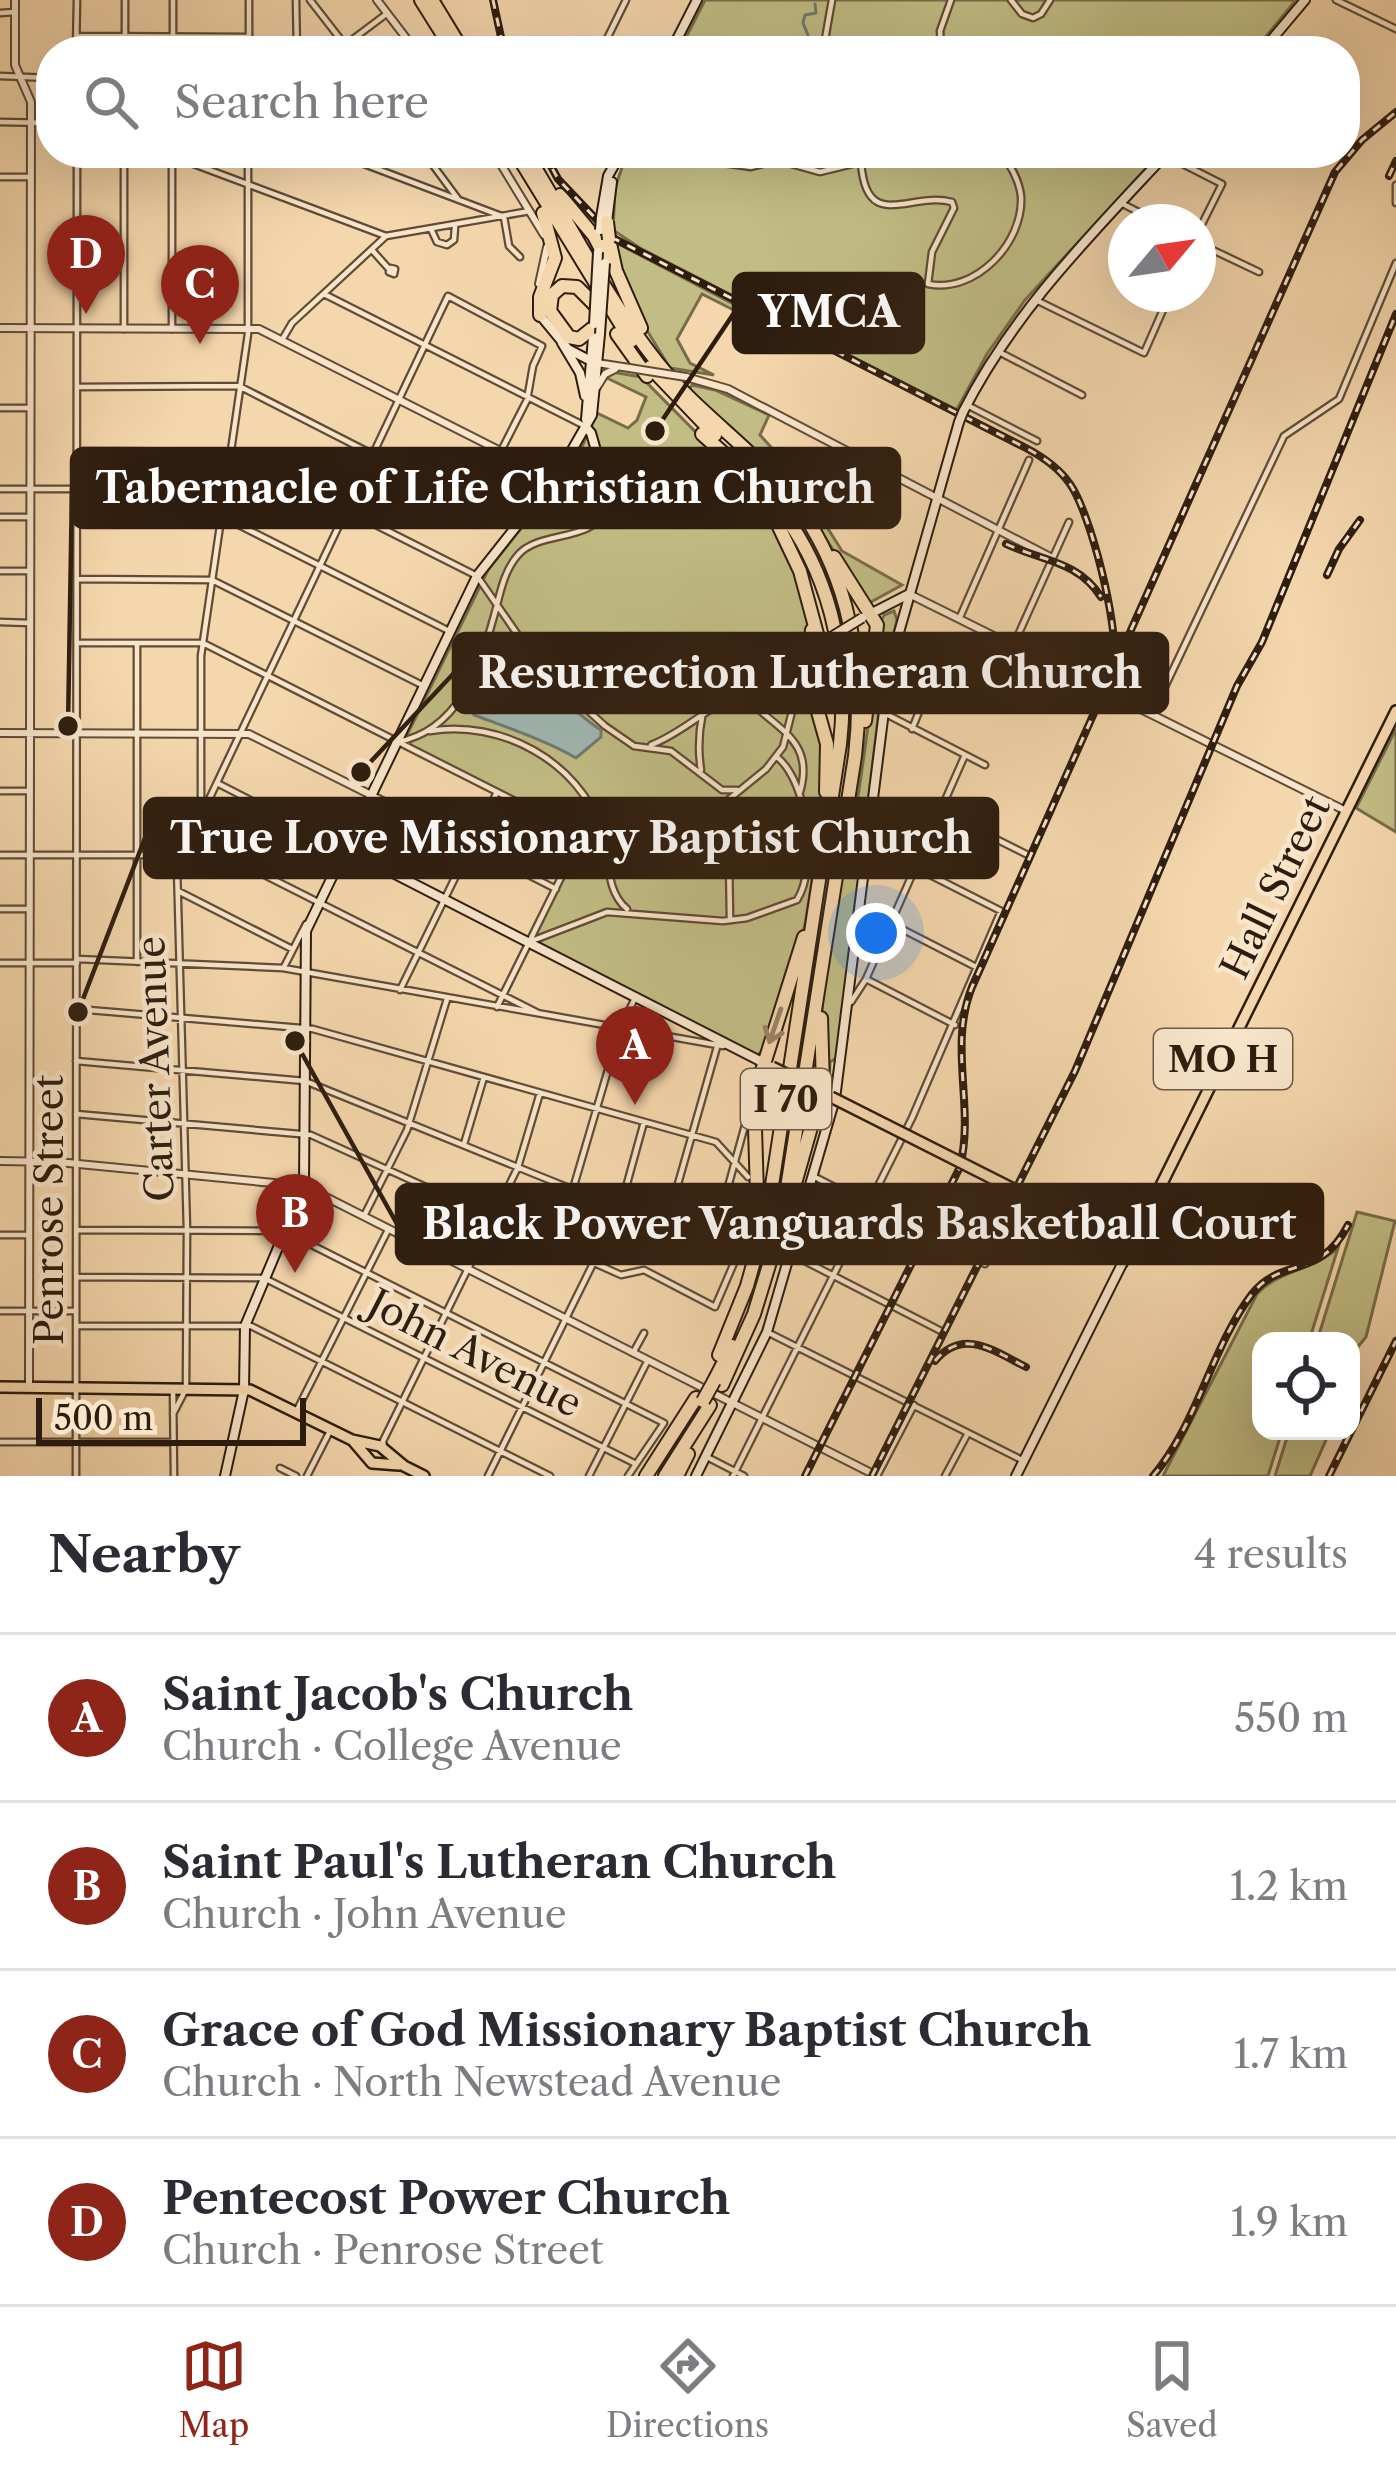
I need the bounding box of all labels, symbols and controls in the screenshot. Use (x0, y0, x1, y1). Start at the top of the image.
search box (36, 36, 1360, 168)
icon: search (78, 69, 144, 135)
text: Search here (174, 74, 429, 130)
north arrow (1108, 204, 1216, 312)
pin: D (47, 215, 125, 314)
pin: C (161, 245, 239, 344)
callout: YMCA (734, 274, 923, 352)
text: YMCA (757, 286, 901, 338)
callout: Tabernacle of Life Christian Church (72, 449, 899, 527)
text: Tabernacle of Life Christian Church (95, 462, 875, 514)
callout: Resurrection Lutheran Church (454, 634, 1167, 712)
text: Resurrection Lutheran Church (478, 647, 1143, 699)
street label: Hall Street (1210, 787, 1340, 986)
callout: True Love Missionary Baptist Church (145, 799, 997, 877)
text: True Love Missionary Baptist Church (170, 812, 973, 864)
your location (846, 903, 906, 963)
street label: Carter Avenue (126, 935, 184, 1203)
pin: A (596, 1006, 674, 1105)
one-way arrow (762, 1006, 784, 1044)
road number: MO H (1154, 1029, 1292, 1089)
road number: I 70 (741, 1069, 831, 1129)
street label: Penrose Street (25, 1075, 73, 1345)
pin: B (256, 1174, 334, 1273)
callout: Black Power Vanguards Basketball Court (397, 1185, 1322, 1263)
text: Black Power Vanguards Basketball Court (422, 1198, 1296, 1250)
street label: John Avenue (355, 1276, 590, 1427)
map controls (1252, 1332, 1360, 1440)
button: locate (1252, 1332, 1360, 1440)
scale bar (36, 1392, 306, 1445)
text: 500 m (54, 1398, 153, 1439)
text: Nearby (48, 1523, 240, 1585)
text: 4 results (1194, 1530, 1348, 1578)
text: Saint Jacob's Church (162, 1666, 633, 1722)
text: A (72, 1694, 102, 1742)
text: 550 m (1234, 1694, 1348, 1742)
text: Church · College Avenue (162, 1722, 622, 1770)
text: Saint Paul's Lutheran Church (162, 1834, 836, 1890)
text: B (73, 1862, 102, 1910)
text: 1.2 km (1230, 1862, 1348, 1910)
text: Church · John Avenue (162, 1890, 567, 1938)
text: Grace of God Missionary Baptist Church (162, 2002, 1091, 2058)
text: C (71, 2030, 103, 2078)
text: 1.7 km (1233, 2030, 1348, 2078)
text: Church · North Newstead Avenue (162, 2058, 781, 2106)
text: Pentecost Power Church (162, 2170, 730, 2226)
text: D (70, 2198, 104, 2246)
text: 1.9 km (1230, 2198, 1348, 2246)
text: Church · Penrose Street (162, 2226, 604, 2274)
tab: Map (178, 2333, 249, 2446)
tab: Directions (606, 2333, 769, 2446)
tab: Saved (1126, 2333, 1218, 2446)

